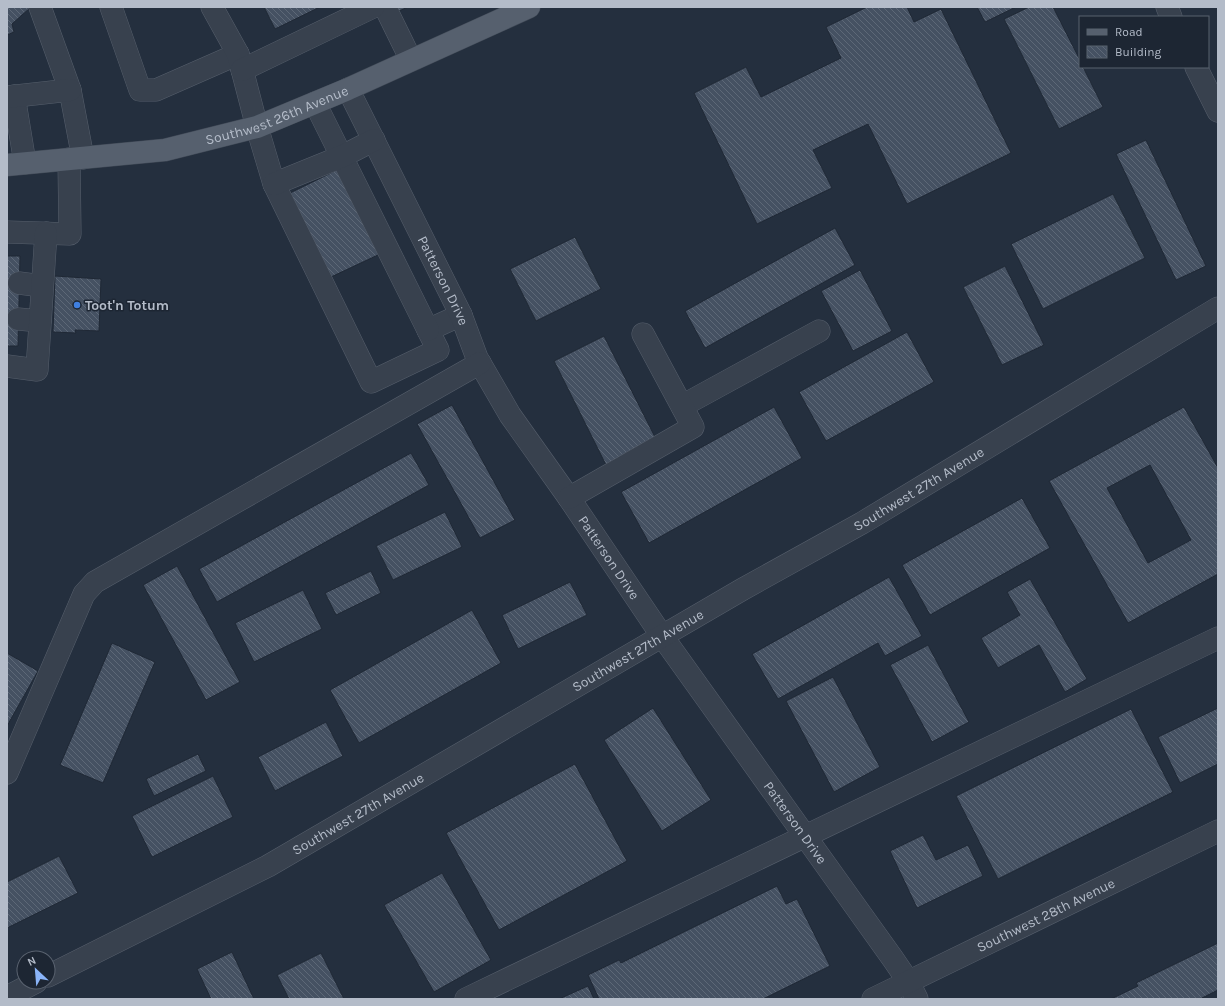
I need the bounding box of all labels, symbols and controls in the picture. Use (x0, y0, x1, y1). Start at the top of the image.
legend (1079, 16, 1209, 68)
text: Road (1115, 25, 1143, 39)
text: Building (1115, 45, 1162, 59)
street label: Southwest 26th Avenue (203, 81, 351, 148)
street label: Patterson Drive (414, 233, 473, 328)
place label: Toot'n Totum (85, 297, 169, 314)
marker: Toot'n Totum (72, 300, 82, 310)
street label: Southwest 27th Avenue (850, 443, 987, 535)
street label: Patterson Drive (575, 512, 643, 603)
street label: Southwest 27th Avenue (569, 605, 707, 695)
street label: Southwest 27th Avenue (289, 769, 427, 859)
street label: Patterson Drive (760, 778, 831, 867)
street label: Southwest 28th Avenue (974, 874, 1117, 956)
north arrow (16, 950, 56, 990)
text: N (25, 954, 38, 969)

